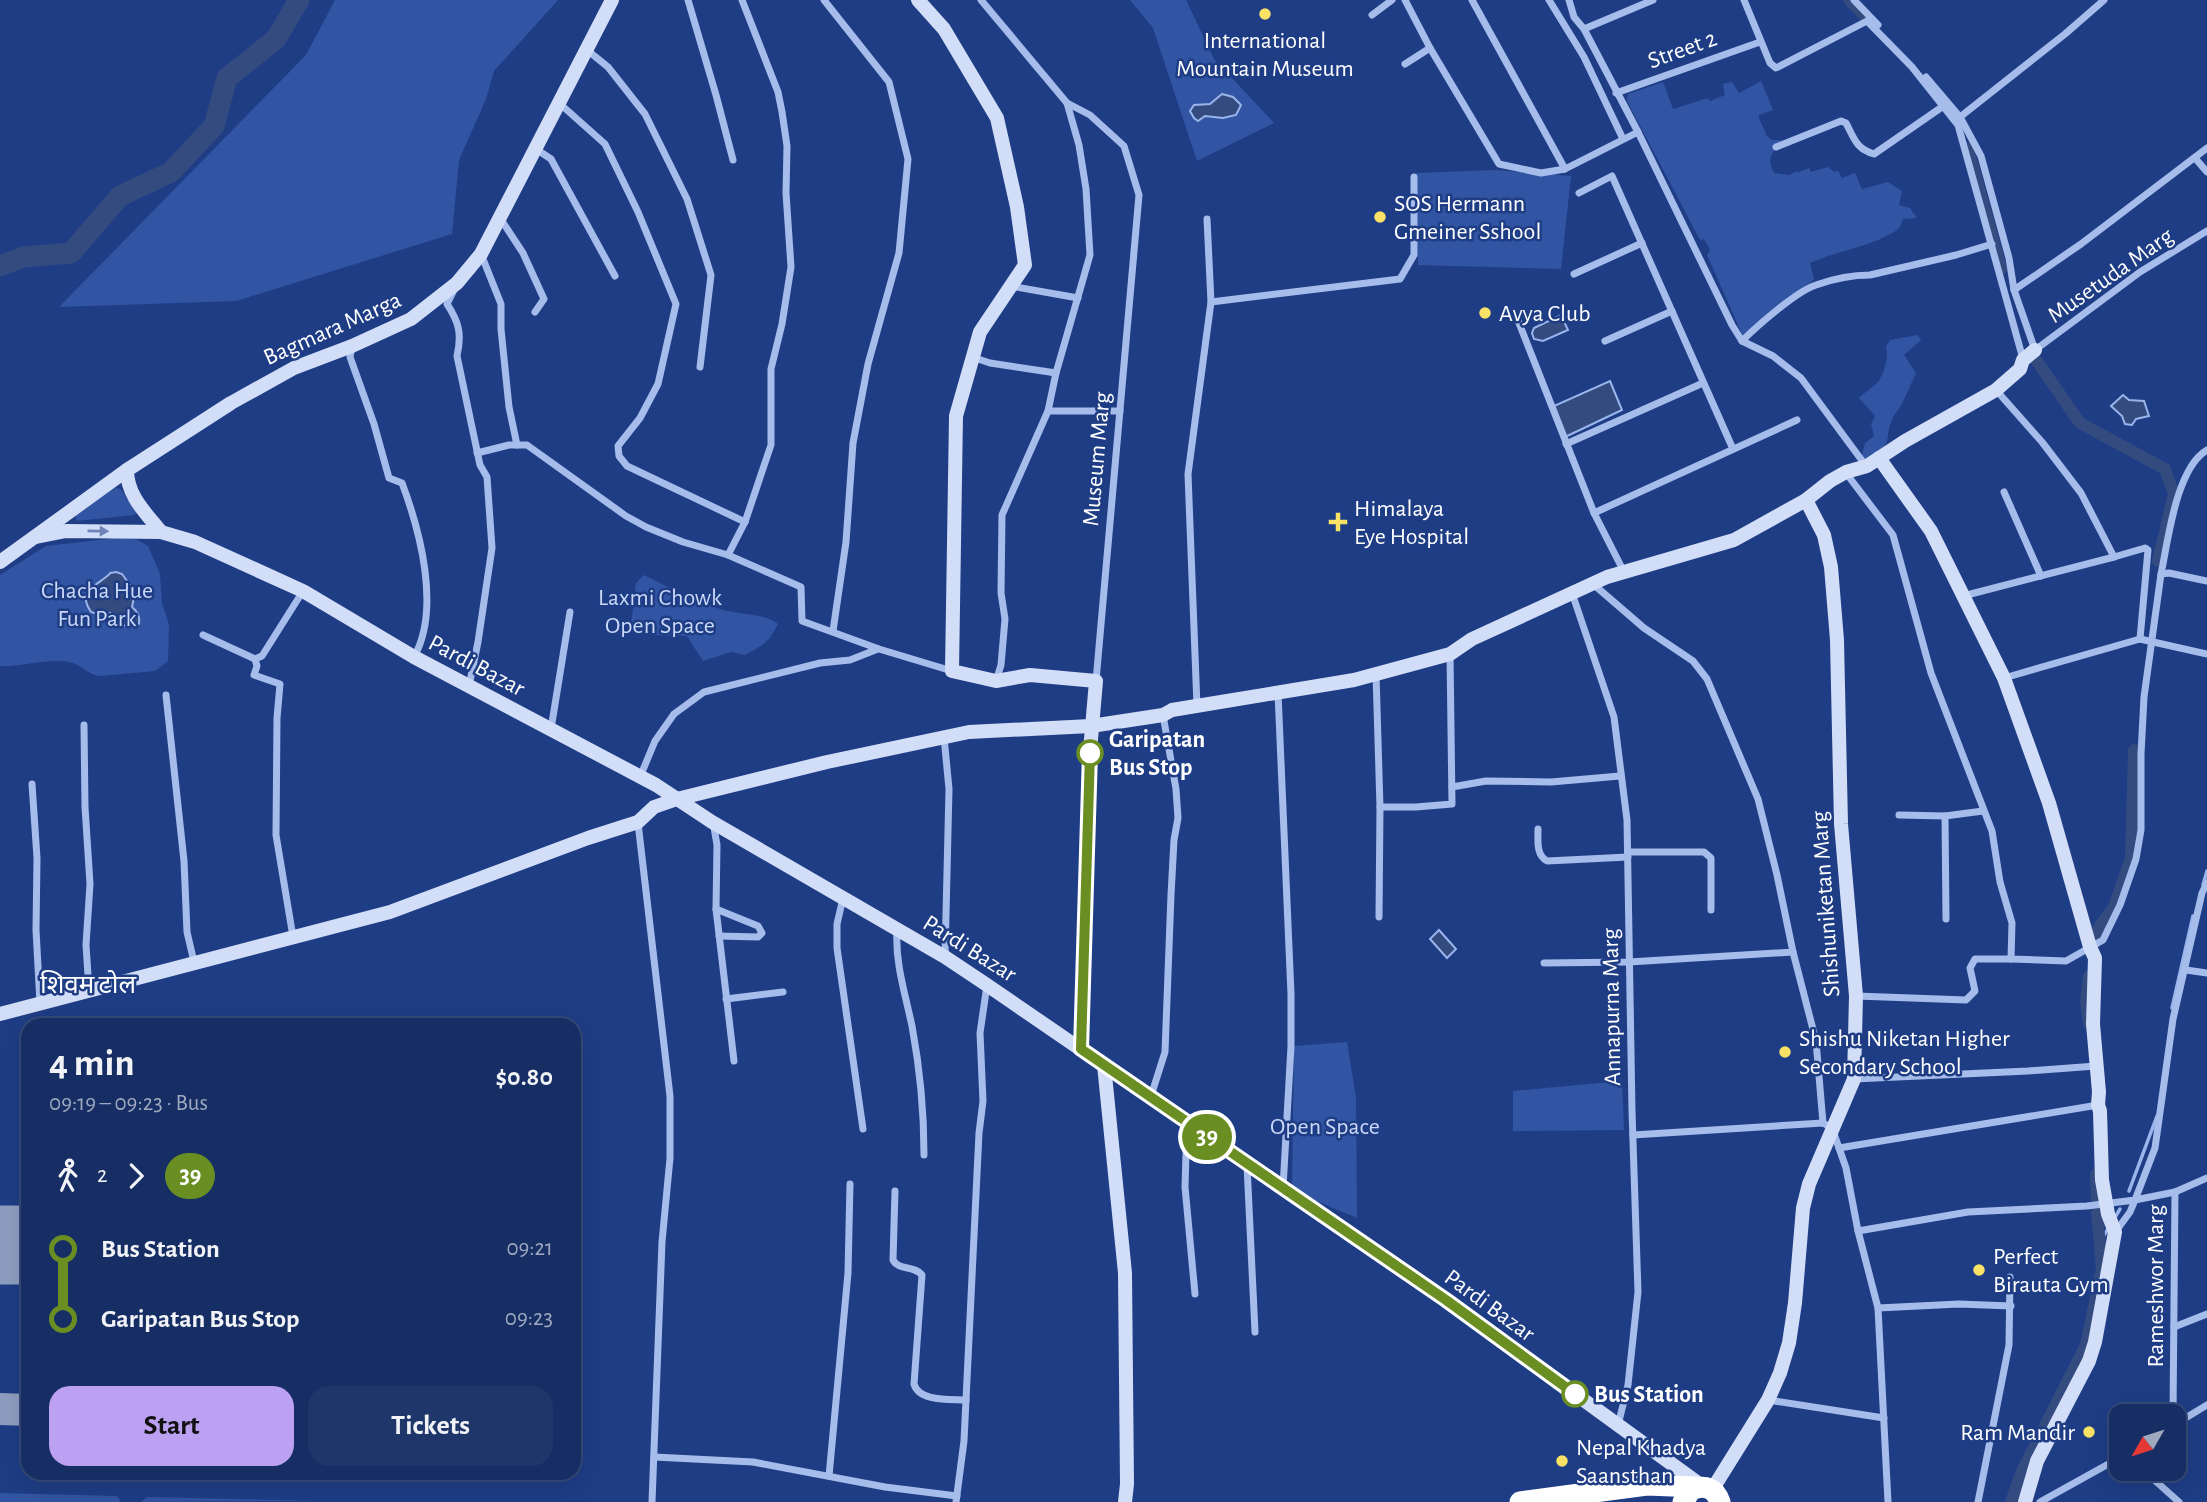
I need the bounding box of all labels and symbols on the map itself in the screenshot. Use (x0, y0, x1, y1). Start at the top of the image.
marker: International Mountain Museum (1257, 6, 1273, 22)
street label: Street 2 (1645, 26, 1720, 73)
place label: International Mountain Museum (1176, 29, 1354, 81)
place label: SOS Hermann Gmeiner Sshool (1394, 192, 1541, 244)
marker: SOS Hermann Gmeiner Sshool (1372, 209, 1388, 225)
street label: Musetuda Marg (2043, 224, 2178, 328)
street label: Bagmara Marga (260, 288, 405, 370)
place label: Avya Club (1499, 302, 1590, 326)
marker: Avya Club (1477, 305, 1493, 321)
street label: Museum Marg (1079, 391, 1115, 527)
place label: Himalaya Eye Hospital (1354, 497, 1469, 549)
marker: Himalaya Eye Hospital (1328, 512, 1348, 532)
one-way arrow (87, 526, 109, 537)
park label: Chacha Hue Fun Park (41, 579, 153, 631)
park label: Laxmi Chowk Open Space (598, 586, 722, 638)
street label: Pardi Bazar (424, 631, 529, 701)
place label: Garipatan Bus Stop (1109, 728, 1205, 780)
marker: Garipatan Bus Stop (1077, 740, 1103, 766)
street label: Shishuniketan Marg (1808, 810, 1844, 998)
street label: Pardi Bazar (919, 911, 1021, 987)
street label: Annapurna Marg (1599, 928, 1625, 1086)
district label: शिवम टोल (40, 970, 136, 998)
place label: Shishu Niketan Higher Secondary School (1799, 1027, 2010, 1079)
marker: Shishu Niketan Higher Secondary School (1777, 1044, 1793, 1060)
line badge: 39 (1176, 1114, 1238, 1160)
park label: Open Space (1270, 1115, 1380, 1139)
street label: Rameshwor Marg (2144, 1204, 2168, 1367)
place label: Perfect Birauta Gym (1993, 1245, 2109, 1297)
marker: Perfect Birauta Gym (1971, 1262, 1987, 1278)
street label: Pardi Bazar (1440, 1265, 1539, 1347)
marker: Bus Station (1562, 1381, 1588, 1407)
place label: Bus Station (1594, 1383, 1704, 1407)
north arrow (2109, 1404, 2186, 1480)
place label: Ram Mandir (1960, 1421, 2075, 1445)
marker: Ram Mandir (2081, 1424, 2097, 1440)
place label: Nepal Khadya Saansthan (1576, 1436, 1706, 1488)
marker: Nepal Khadya Saansthan (1554, 1453, 1570, 1469)

